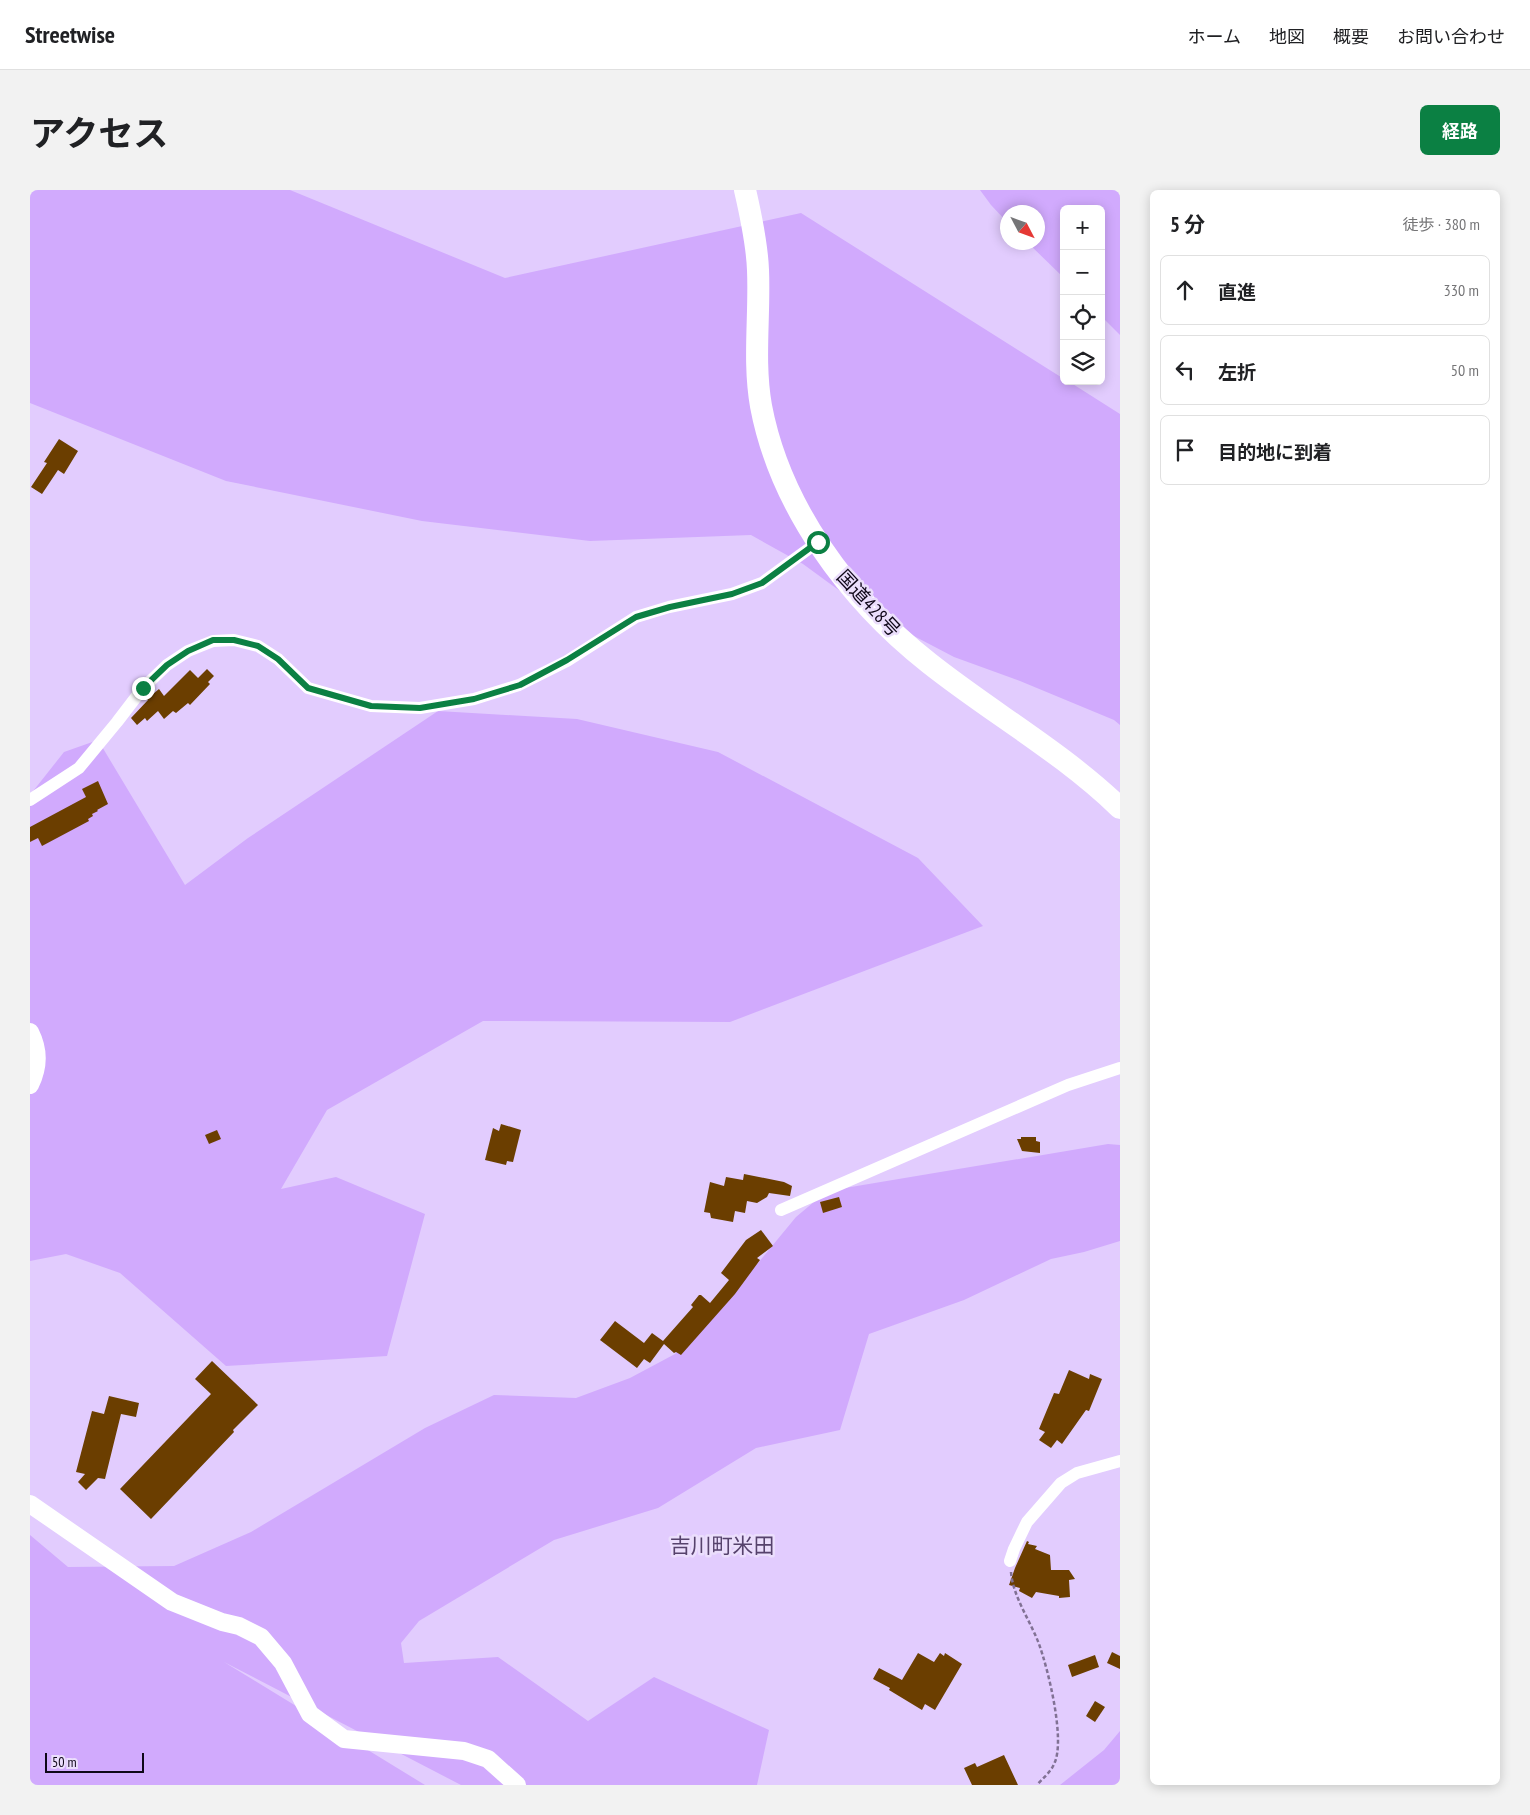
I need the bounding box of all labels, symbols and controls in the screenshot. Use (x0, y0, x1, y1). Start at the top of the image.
text: Streetwise (25, 19, 115, 50)
text: ホーム (1188, 25, 1241, 48)
text: 地図 (1269, 25, 1305, 48)
text: 概要 (1333, 25, 1369, 48)
text: お問い合わせ (1397, 25, 1505, 48)
button: 経路 (1420, 105, 1500, 155)
text: アクセス (30, 110, 168, 156)
north arrow (1000, 205, 1045, 250)
map controls (1060, 205, 1105, 385)
button: + (1060, 205, 1105, 250)
text: 5 分 (1170, 211, 1205, 238)
text: 徒歩 · 380 m (1402, 214, 1480, 234)
button: − (1060, 250, 1105, 295)
icon: ahead (1171, 276, 1199, 304)
text: 直進 (1218, 280, 1256, 304)
text: 330 m (1444, 280, 1479, 300)
button: locate (1060, 295, 1105, 340)
button: layers (1060, 340, 1105, 385)
icon: left (1171, 356, 1199, 384)
text: 左折 (1218, 360, 1256, 384)
text: 50 m (1451, 360, 1479, 380)
icon: arrive (1171, 436, 1199, 464)
text: 目的地に到着 (1218, 440, 1332, 464)
route start (807, 531, 830, 554)
street label: 国道428号 (832, 565, 906, 641)
route end (132, 677, 155, 700)
district label: 吉川町米田 (670, 1532, 775, 1559)
scale bar (45, 1750, 144, 1773)
text: 50 m (52, 1753, 77, 1771)

